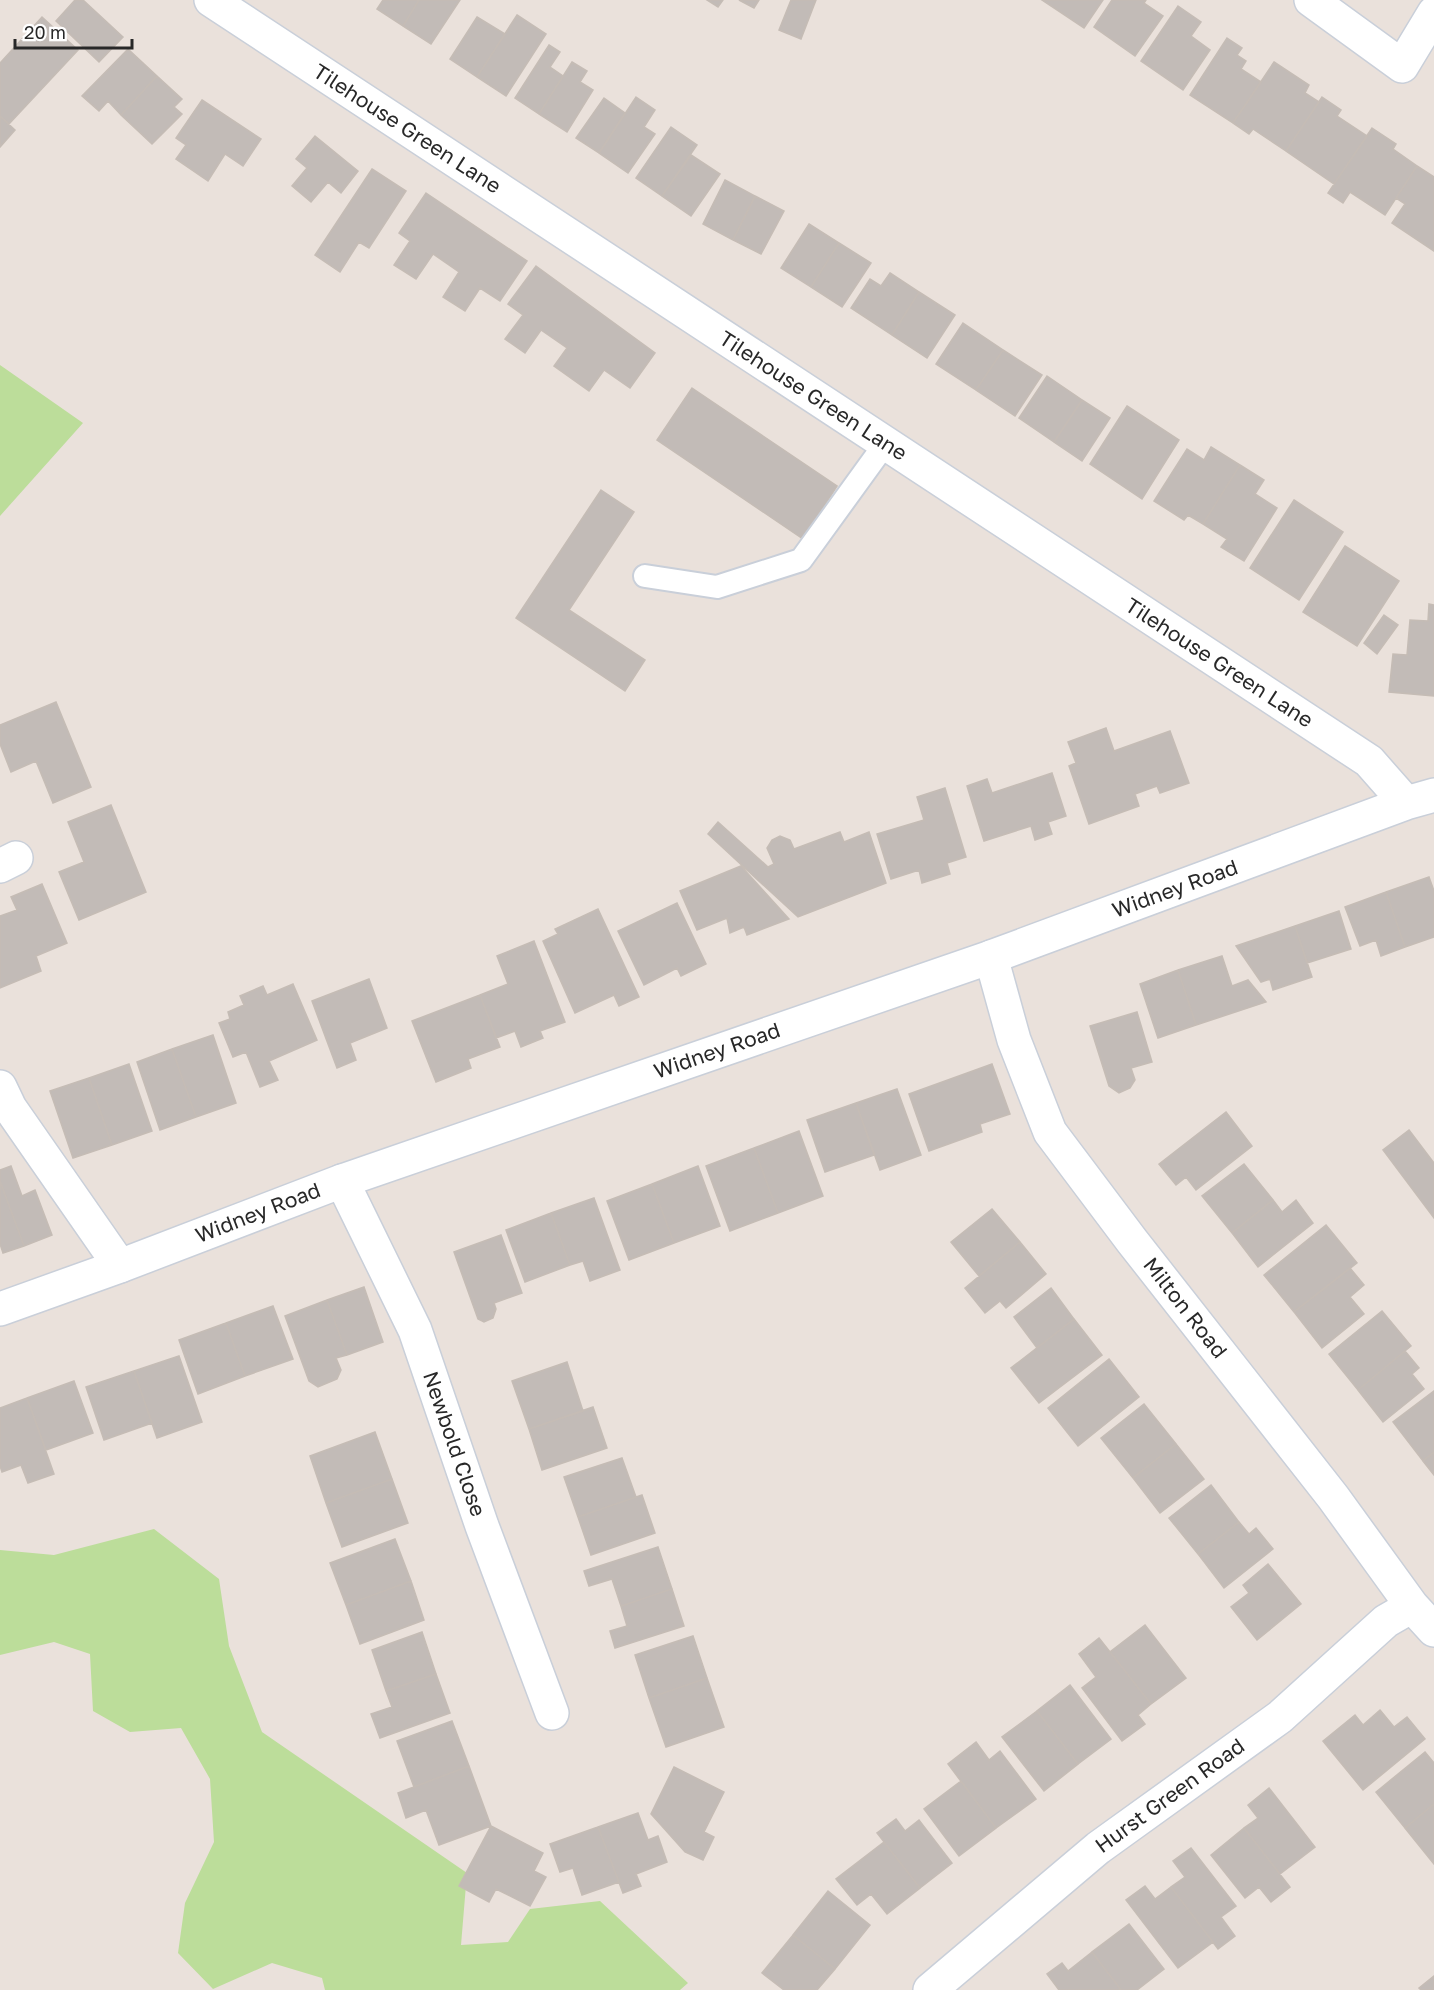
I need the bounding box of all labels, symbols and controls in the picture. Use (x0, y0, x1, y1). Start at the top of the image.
scale bar (15, 12, 132, 50)
text: 20 m (24, 21, 66, 43)
street label: Tilehouse Green Lane (309, 58, 506, 199)
street label: Tilehouse Green Lane (715, 325, 912, 466)
street label: Tilehouse Green Lane (1121, 592, 1318, 733)
street label: Widney Road (1108, 853, 1241, 923)
street label: Widney Road (650, 1016, 783, 1084)
street label: Widney Road (191, 1176, 324, 1248)
street label: Milton Road (1138, 1252, 1233, 1363)
street label: Newbold Close (418, 1368, 492, 1520)
street label: Hurst Green Road (1090, 1732, 1249, 1858)

